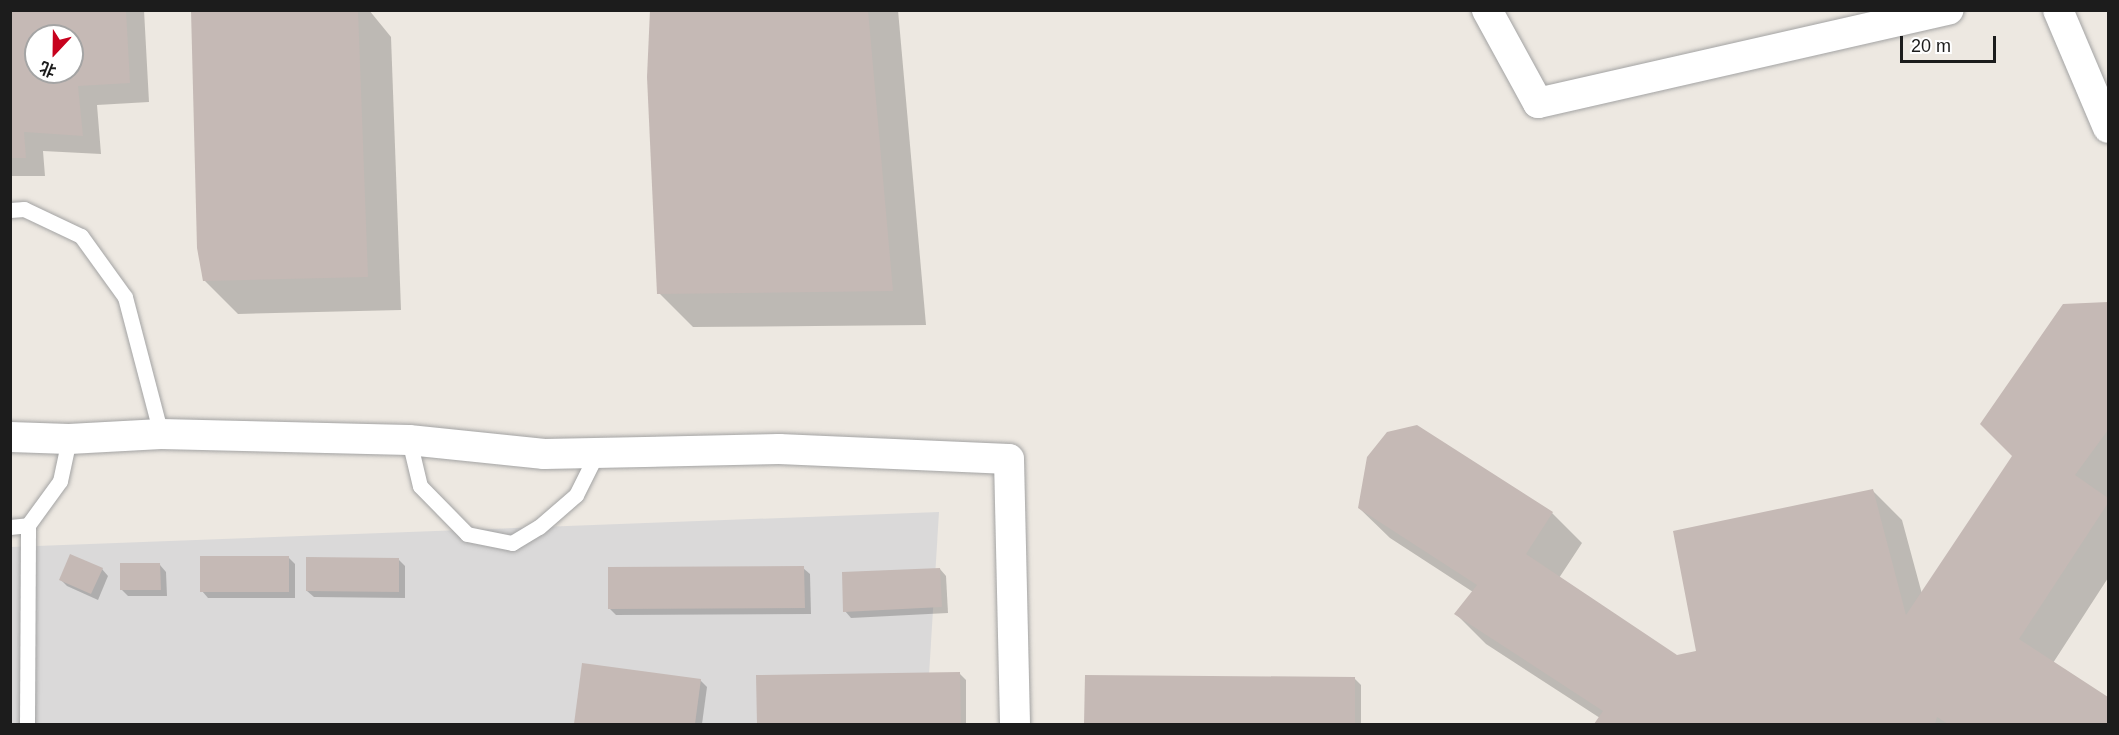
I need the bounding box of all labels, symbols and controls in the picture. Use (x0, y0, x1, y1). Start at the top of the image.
north arrow (24, 24, 84, 84)
scale bar (1903, 24, 1999, 62)
text: 20 m (1911, 36, 1951, 56)
text: 北 (37, 58, 58, 80)

